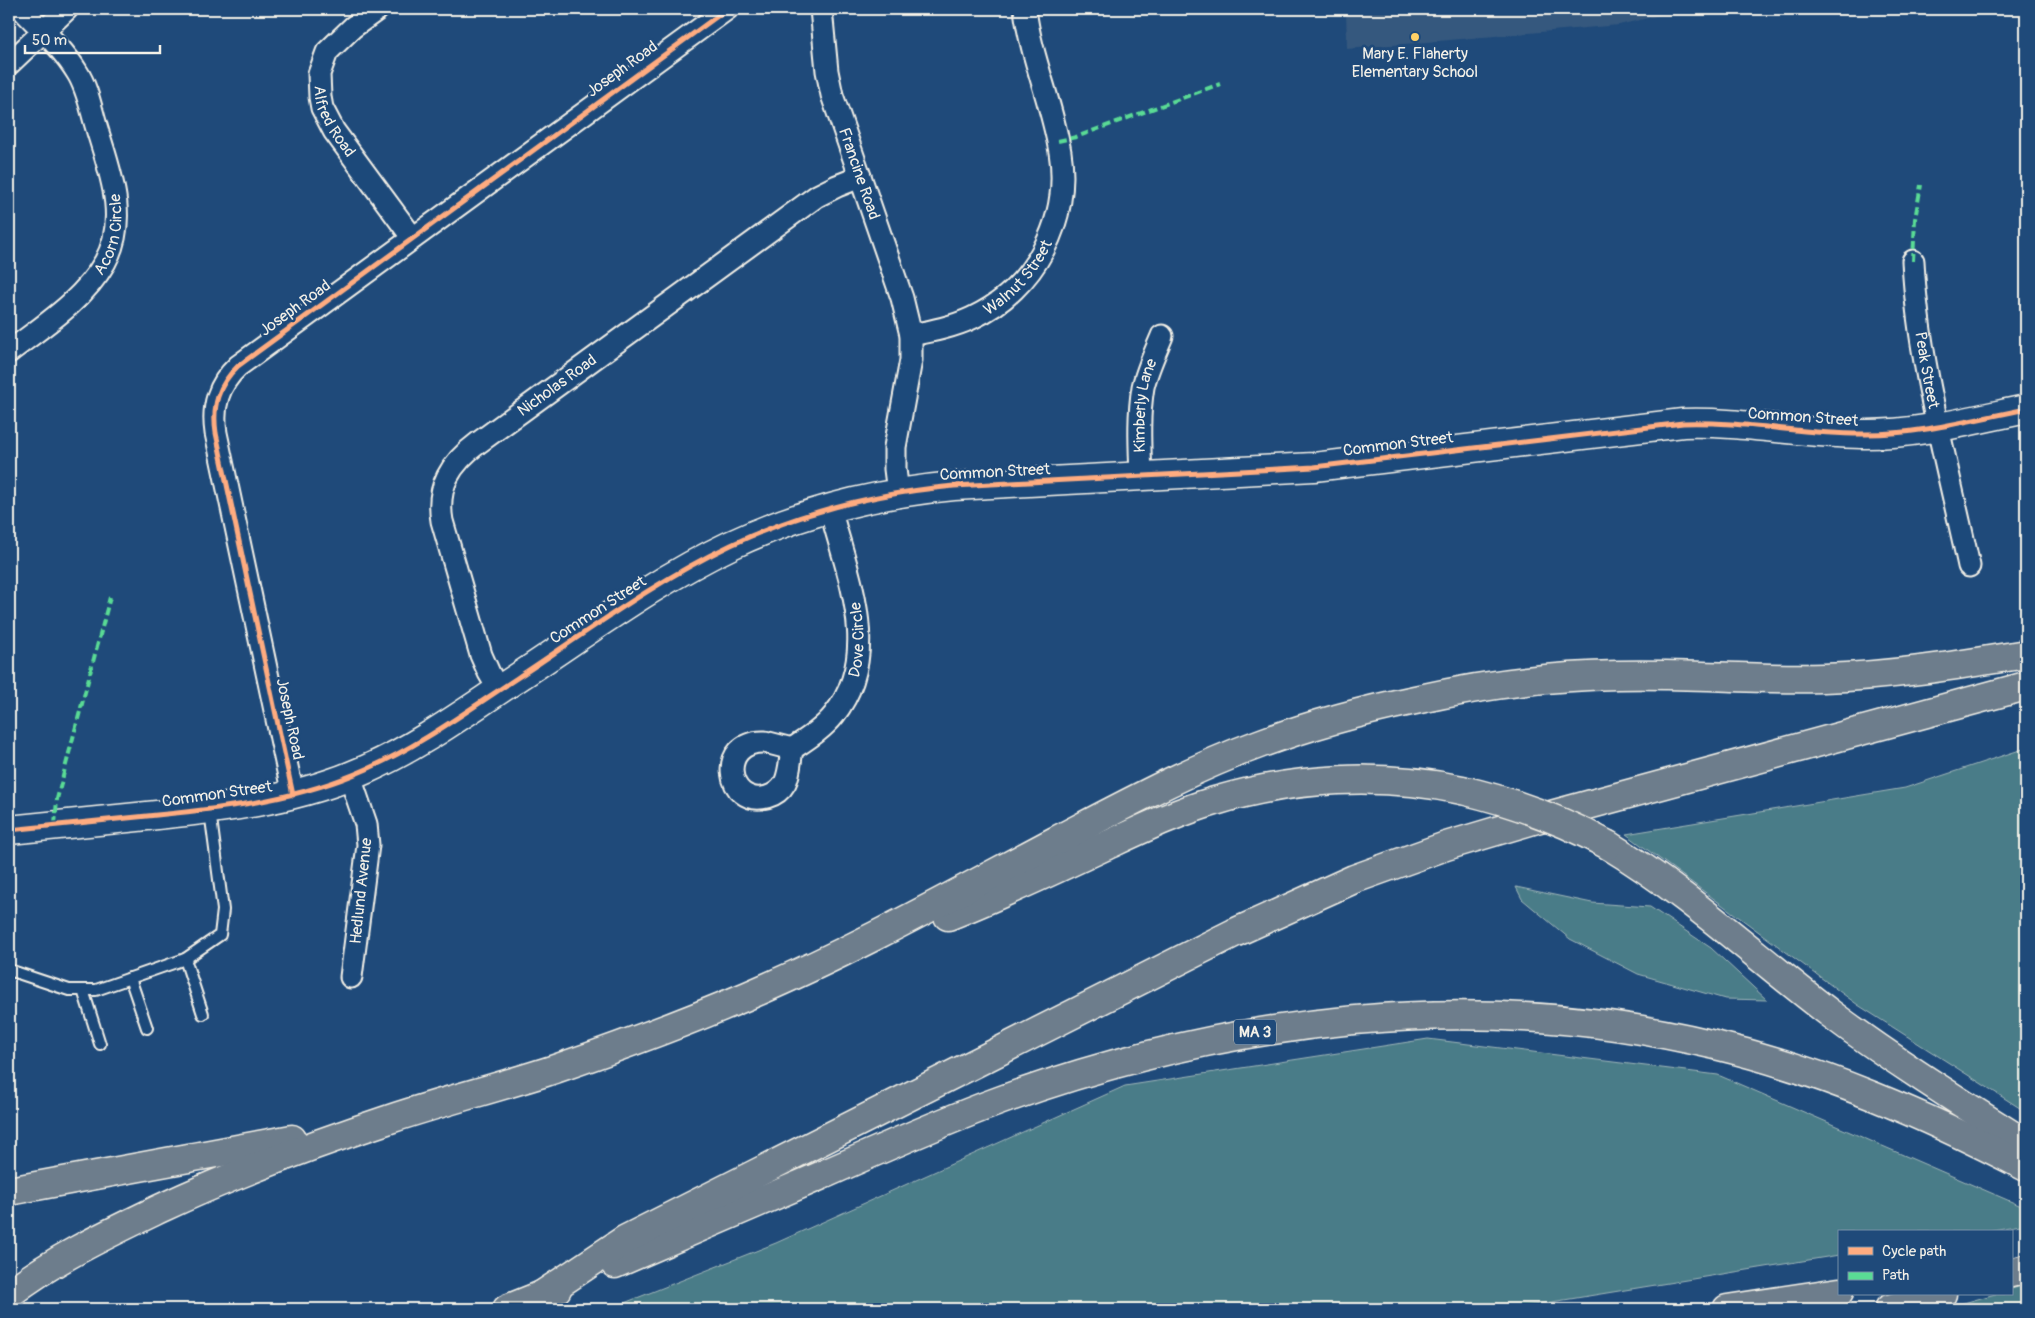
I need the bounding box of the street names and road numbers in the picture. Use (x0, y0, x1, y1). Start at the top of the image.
street label: Joseph Road (583, 37, 661, 101)
street label: Alfred Road (310, 85, 360, 161)
street label: Francine Road (834, 125, 884, 222)
street label: Acorn Circle (89, 192, 127, 279)
street label: Walnut Street (980, 236, 1057, 320)
street label: Joseph Road (256, 276, 334, 340)
street label: Peak Street (1910, 330, 1944, 411)
street label: Nicholas Road (514, 350, 600, 421)
street label: Kimberly Lane (1130, 356, 1162, 453)
street label: Common Street (1747, 403, 1859, 431)
street label: Common Street (1342, 427, 1455, 461)
street label: Common Street (939, 459, 1051, 485)
street label: Common Street (546, 571, 650, 649)
street label: Dove Circle (844, 601, 869, 679)
street label: Joseph Road (272, 676, 308, 762)
street label: Common Street (161, 776, 274, 812)
street label: Hedlund Avenue (345, 837, 377, 945)
road number: MA 3 (1234, 1020, 1276, 1044)

